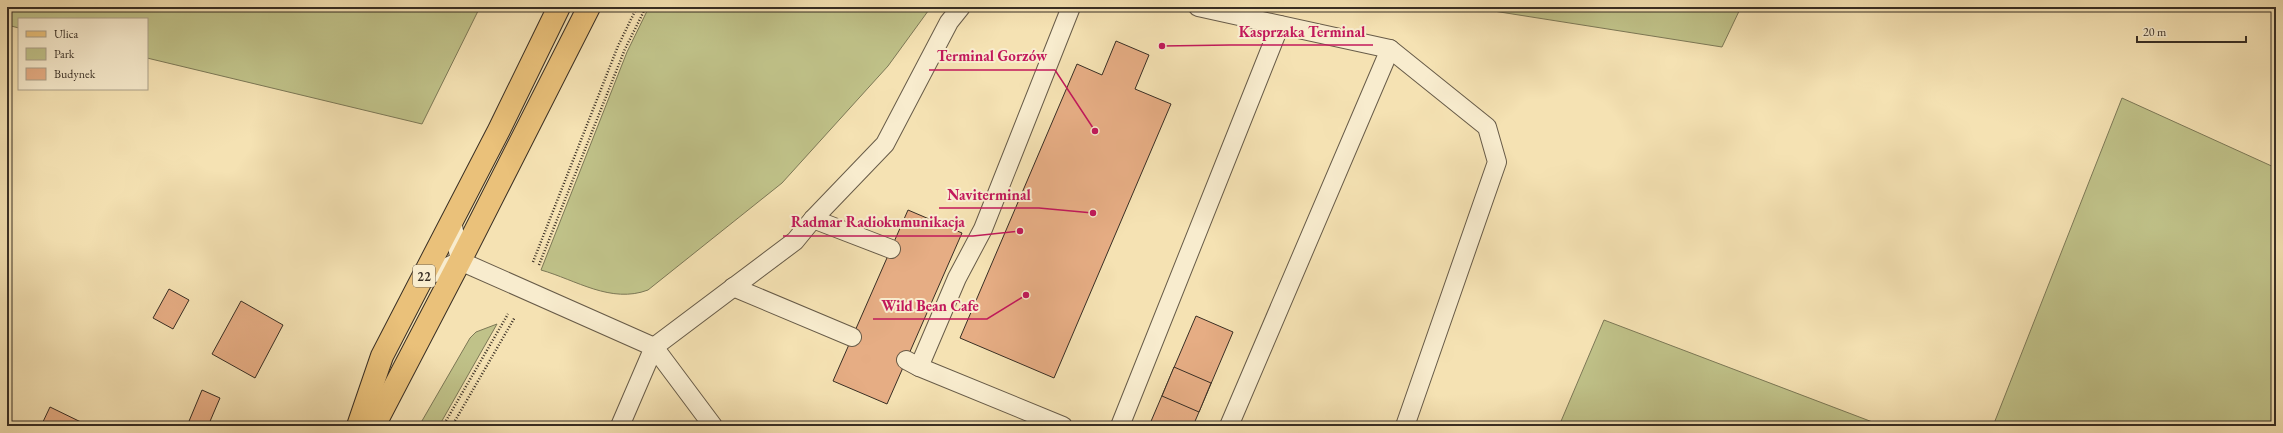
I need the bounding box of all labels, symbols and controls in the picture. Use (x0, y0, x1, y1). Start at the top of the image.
legend (18, 18, 148, 90)
callout: Kasprzaka Terminal (1230, 18, 1373, 45)
scale bar (2137, 18, 2246, 44)
text: Kasprzaka Terminal (1239, 22, 1366, 41)
text: 20 m (2143, 24, 2167, 40)
text: Ulica (54, 26, 78, 42)
callout: Terminal Gorzów (929, 43, 1055, 70)
text: Park (54, 46, 75, 62)
text: Terminal Gorzów (937, 46, 1048, 65)
text: Budynek (54, 66, 96, 82)
callout: Naviterminal (939, 181, 1039, 208)
text: Naviterminal (947, 185, 1032, 204)
callout: Radmar Radiokumunikacja (783, 209, 973, 236)
text: Radmar Radiokumunikacja (791, 212, 965, 231)
road number: 22 (413, 265, 435, 287)
callout: Wild Bean Cafe (873, 292, 987, 319)
text: Wild Bean Cafe (881, 296, 979, 315)

